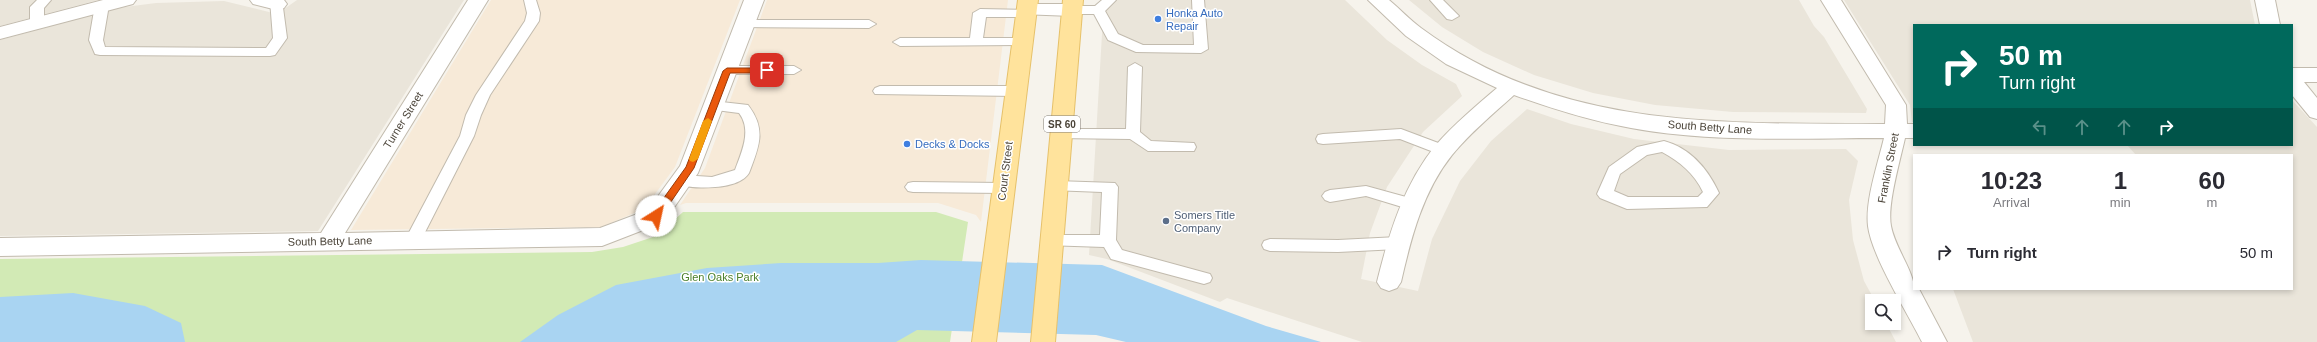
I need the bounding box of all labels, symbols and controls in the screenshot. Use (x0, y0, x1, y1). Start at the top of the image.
place label: Honka Auto Repair (1166, 7, 1223, 32)
marker: Honka Auto Repair (1153, 14, 1163, 24)
icon: right (1933, 40, 1985, 92)
text: 50 m (1999, 40, 2063, 71)
pin (750, 53, 784, 87)
icon: arrive (756, 59, 778, 81)
text: Turn right (1999, 73, 2075, 93)
street label: Turner Street (381, 90, 425, 150)
road number: SR 60 (1044, 116, 1080, 132)
icon: left (2029, 116, 2051, 138)
icon: ahead (2071, 116, 2093, 138)
icon: ahead (2113, 116, 2135, 138)
icon: right (2155, 116, 2177, 138)
street label: South Betty Lane (1667, 118, 1753, 136)
street label: Franklin Street (1875, 132, 1901, 204)
place label: Decks & Docks (915, 138, 990, 150)
marker: Decks & Docks (902, 139, 912, 149)
street label: Court Street (995, 141, 1015, 201)
text: 10:23 (1981, 167, 2042, 194)
text: 1 (2114, 167, 2127, 194)
text: 60 (2199, 167, 2225, 194)
position arrow (635, 195, 677, 237)
text: Arrival (1993, 195, 2030, 210)
text: min (2110, 195, 2131, 210)
text: m (2206, 195, 2217, 210)
place label: Somers Title Company (1174, 209, 1235, 234)
marker: Somers Title Company (1161, 216, 1171, 226)
street label: South Betty Lane (288, 234, 372, 248)
icon: right (1933, 241, 1955, 263)
text: Turn right (1967, 244, 2037, 261)
text: 50 m (2240, 244, 2273, 261)
park label: Glen Oaks Park (681, 271, 759, 283)
map controls (1865, 294, 1901, 330)
button: search (1865, 294, 1901, 330)

